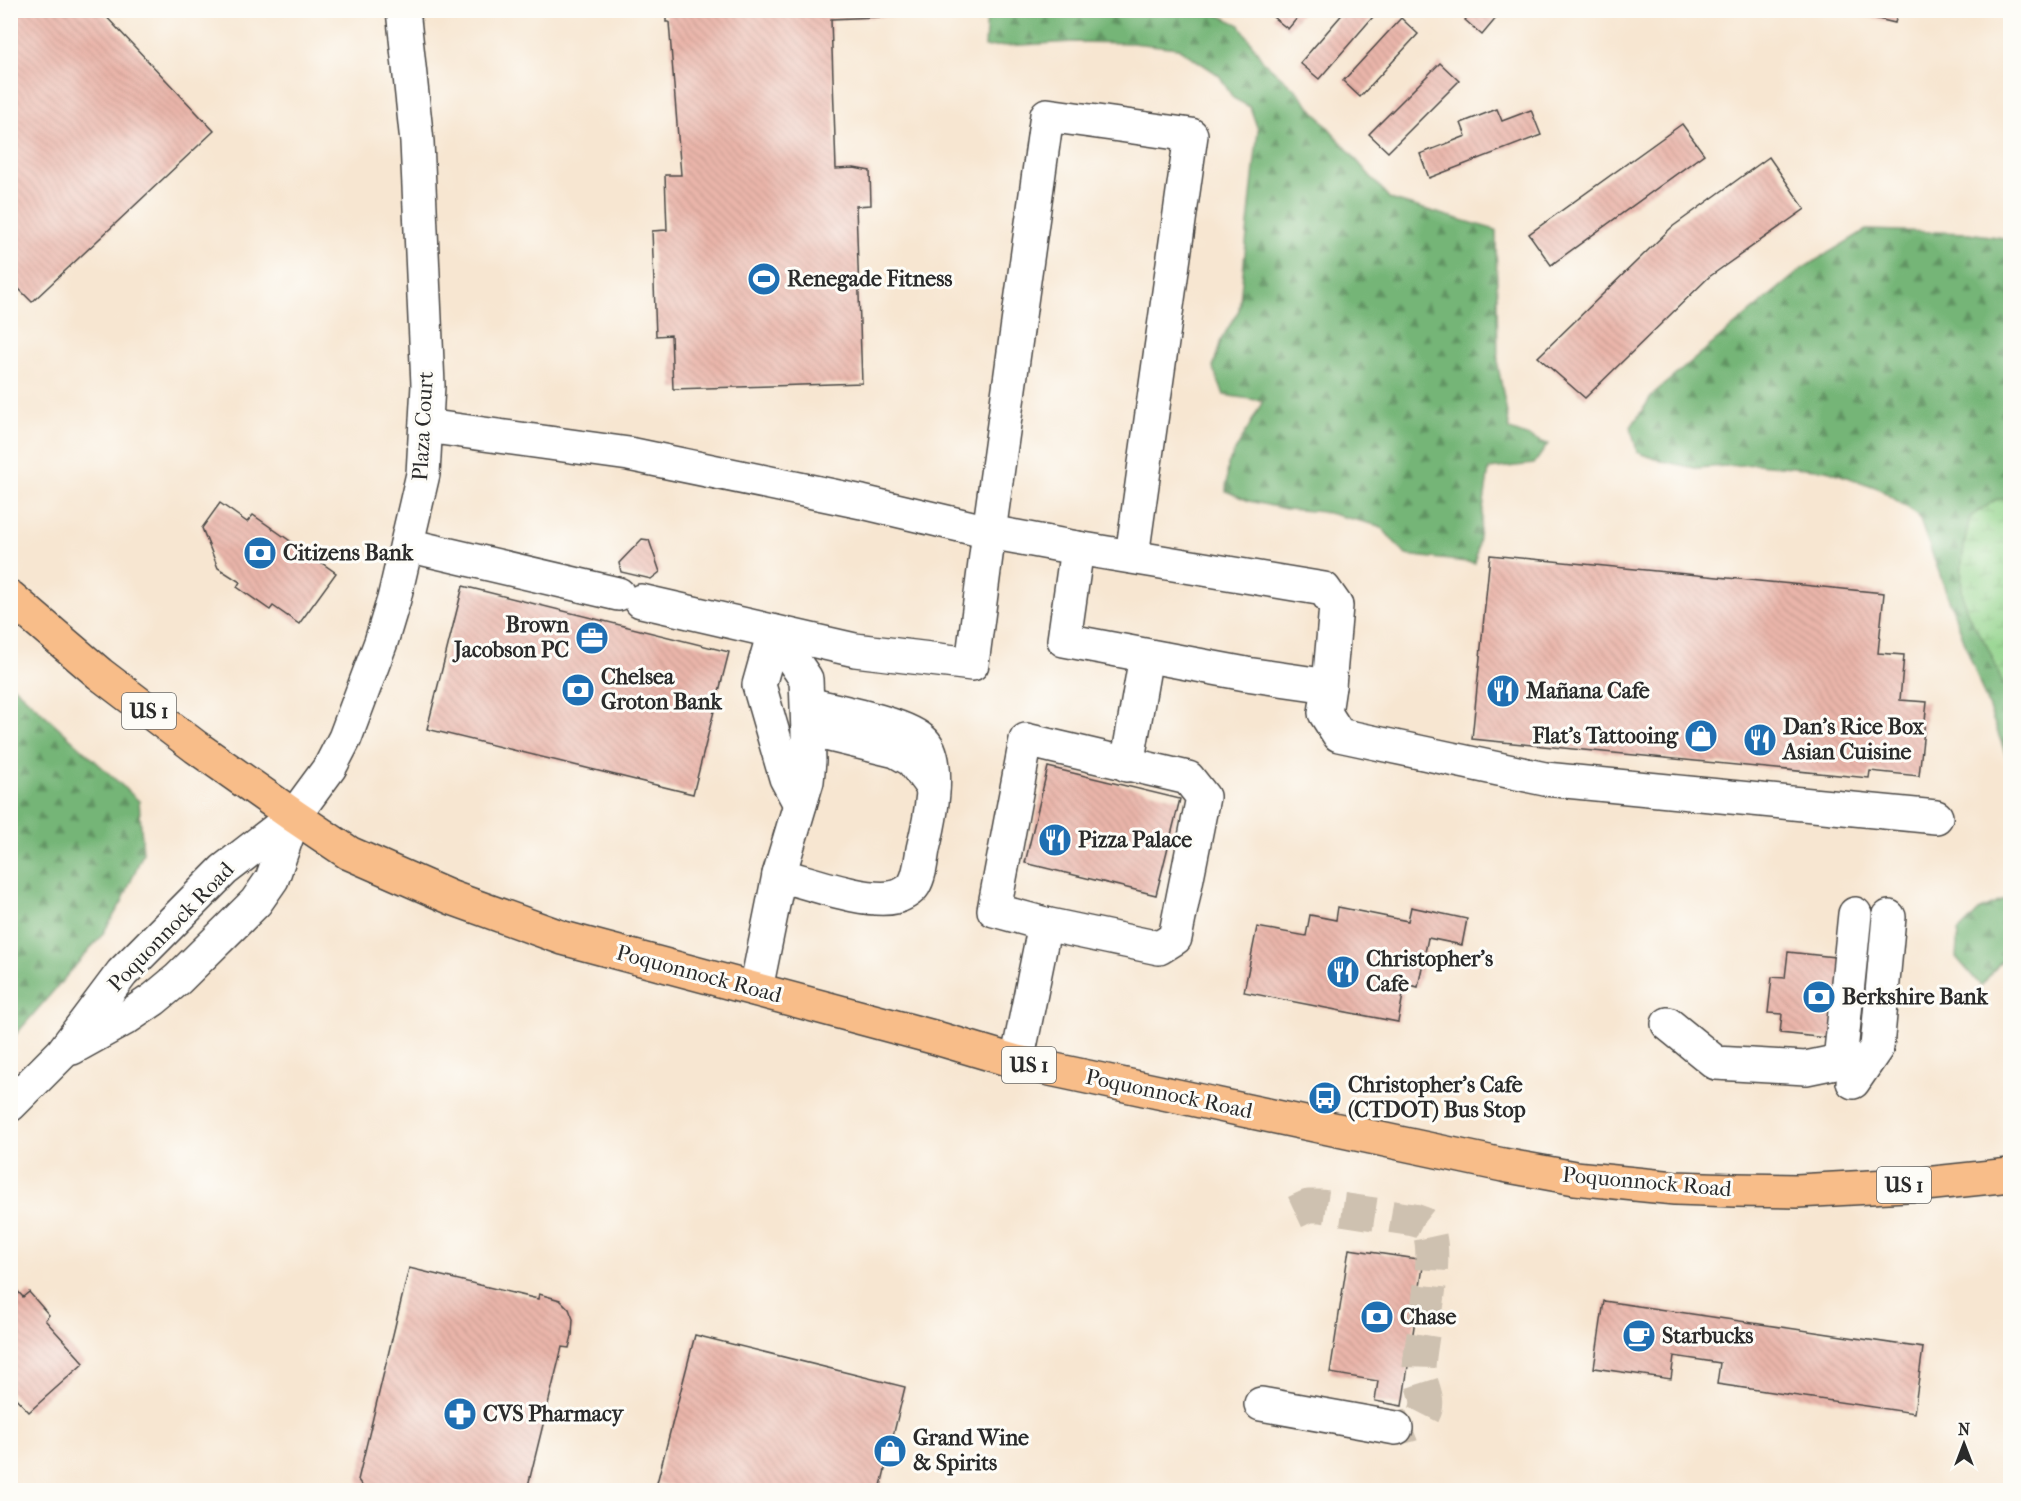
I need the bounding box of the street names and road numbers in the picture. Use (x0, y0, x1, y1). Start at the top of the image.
street label: Plaza Court (407, 370, 439, 481)
road number: US 1 (122, 693, 176, 729)
street label: Poquonnock Road (103, 856, 240, 997)
street label: Poquonnock Road (614, 939, 785, 1009)
road number: US 1 (1002, 1047, 1056, 1083)
street label: Poquonnock Road (1083, 1064, 1256, 1125)
street label: Poquonnock Road (1561, 1162, 1734, 1202)
road number: US 1 (1877, 1167, 1931, 1203)

